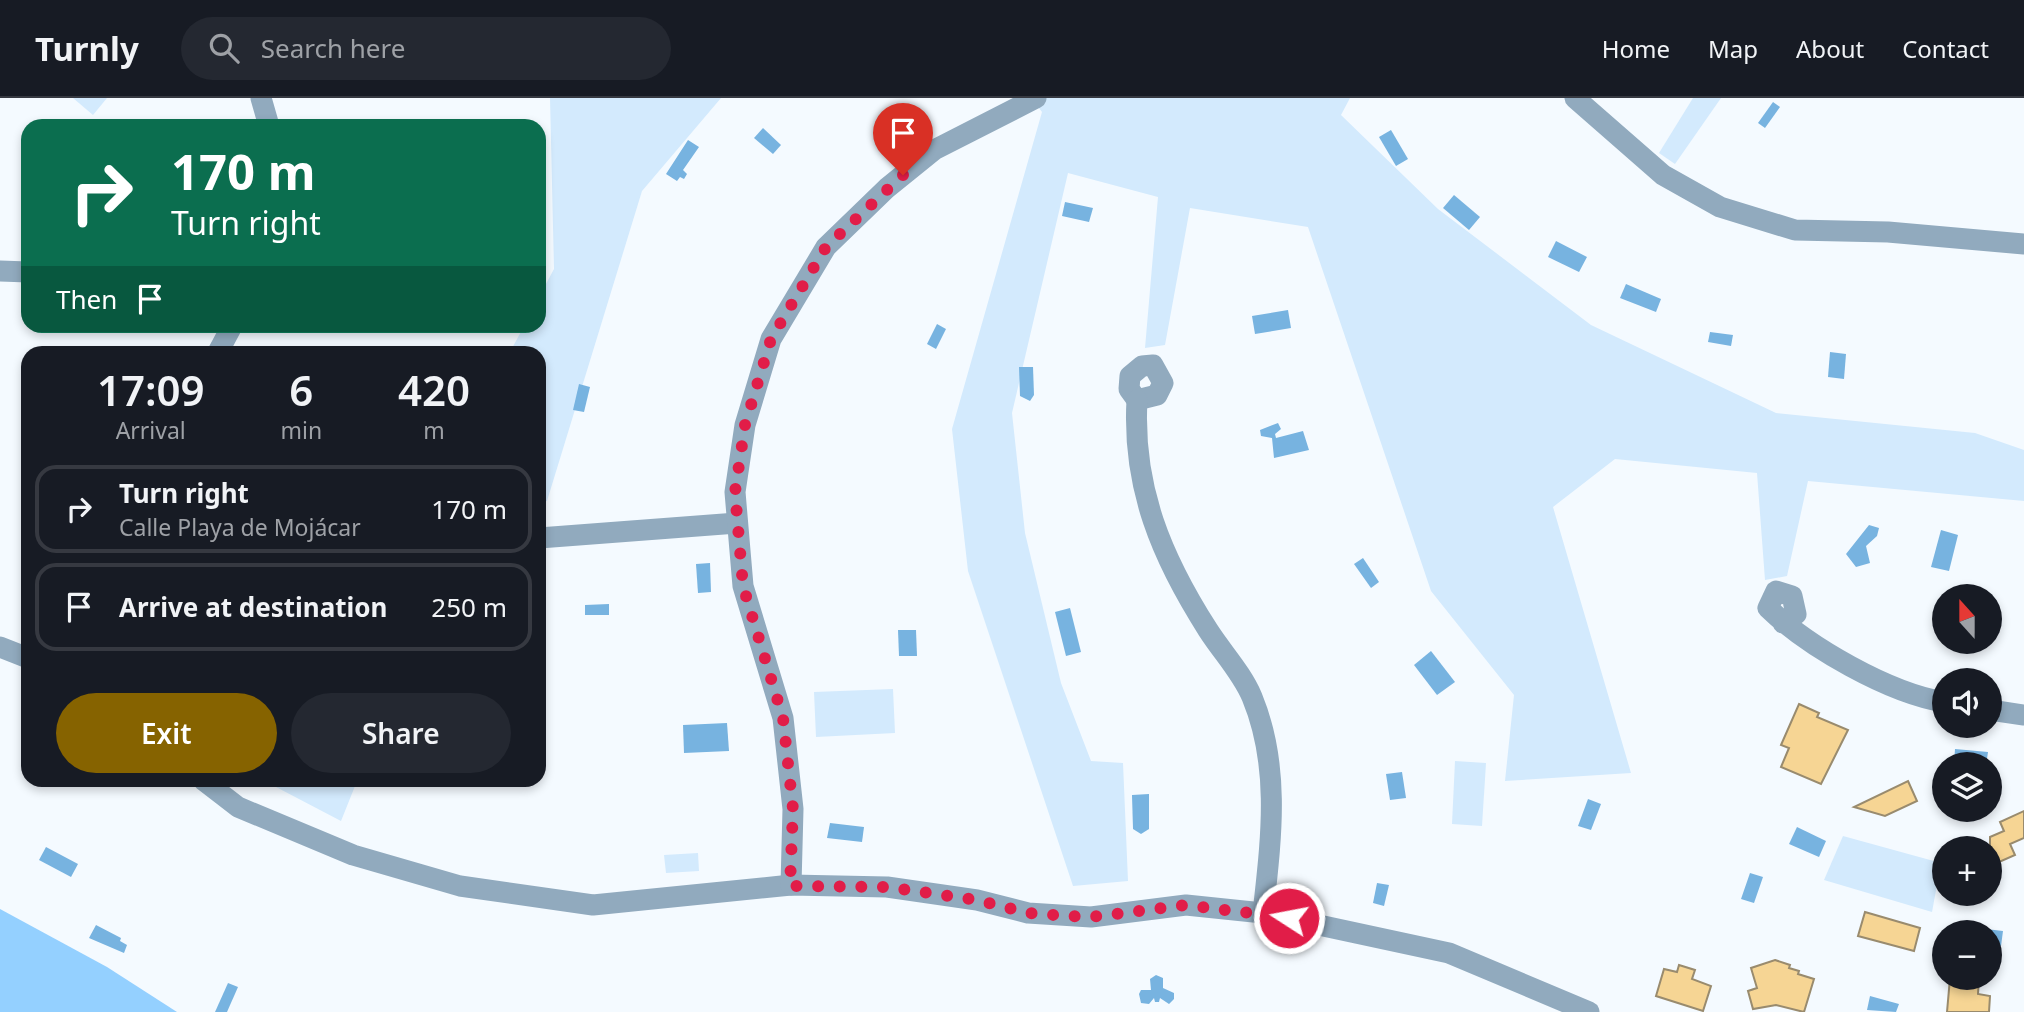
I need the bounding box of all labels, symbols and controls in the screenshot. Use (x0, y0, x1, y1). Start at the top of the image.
search box (181, 17, 671, 80)
text: Turnly (35, 26, 139, 71)
icon: search (205, 29, 243, 67)
text: Search here (261, 30, 405, 66)
text: Home (1602, 32, 1670, 65)
text: Map (1708, 32, 1758, 65)
text: About (1796, 32, 1864, 65)
text: Contact (1902, 32, 1989, 65)
pin (873, 103, 933, 175)
icon: arrive (884, 114, 922, 152)
text: 170 m (171, 138, 316, 204)
icon: right (56, 147, 147, 238)
text: Turn right (171, 201, 321, 244)
icon: arrive (131, 280, 169, 318)
text: Then (56, 281, 117, 317)
text: 17:09 (97, 361, 205, 418)
text: 6 (289, 361, 313, 418)
text: 420 (398, 361, 470, 418)
text: Arrival (116, 414, 186, 446)
text: min (280, 414, 322, 446)
text: m (423, 414, 445, 446)
text: Turn right (119, 475, 249, 511)
icon: right (60, 490, 98, 528)
text: 170 m (431, 491, 507, 527)
text: Calle Playa de Mojácar (119, 511, 361, 543)
north arrow (1932, 584, 2002, 654)
map controls (1932, 584, 2002, 990)
icon: arrive (60, 588, 98, 626)
text: Arrive at destination (119, 589, 388, 625)
text: 250 m (431, 589, 507, 625)
button: sound (1932, 668, 2002, 738)
button: Exit (56, 693, 277, 773)
button: Share (291, 693, 511, 773)
button: layers (1932, 752, 2002, 822)
button: + (1932, 836, 2002, 906)
position arrow (1252, 881, 1326, 955)
button: − (1932, 920, 2002, 990)

